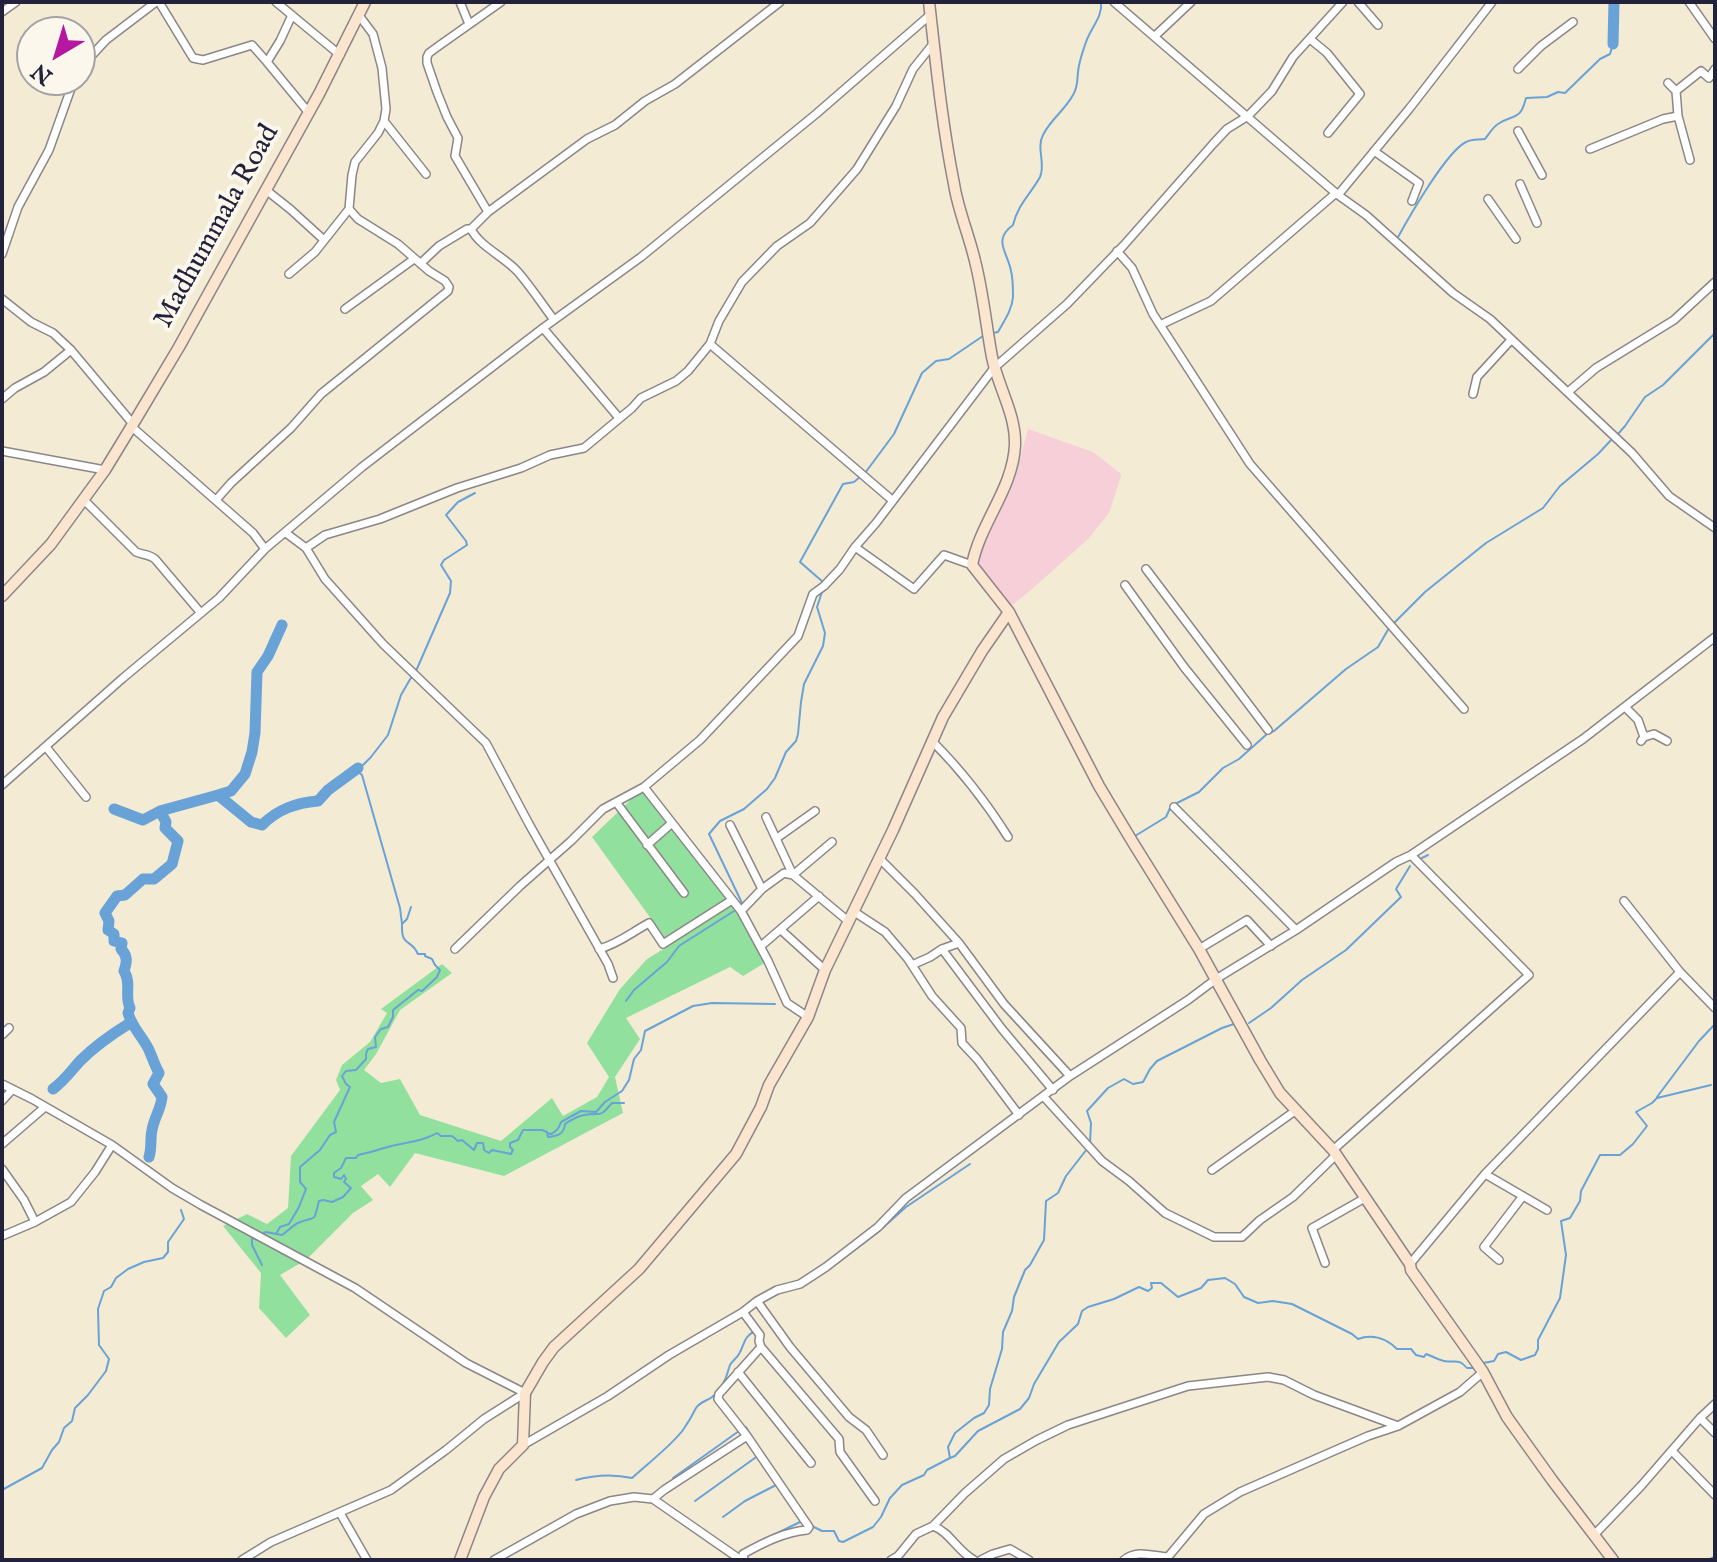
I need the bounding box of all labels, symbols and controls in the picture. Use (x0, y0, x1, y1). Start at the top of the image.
north arrow (16, 16, 96, 96)
text: N (26, 56, 59, 90)
street label: Madhummala Road (148, 120, 288, 334)

